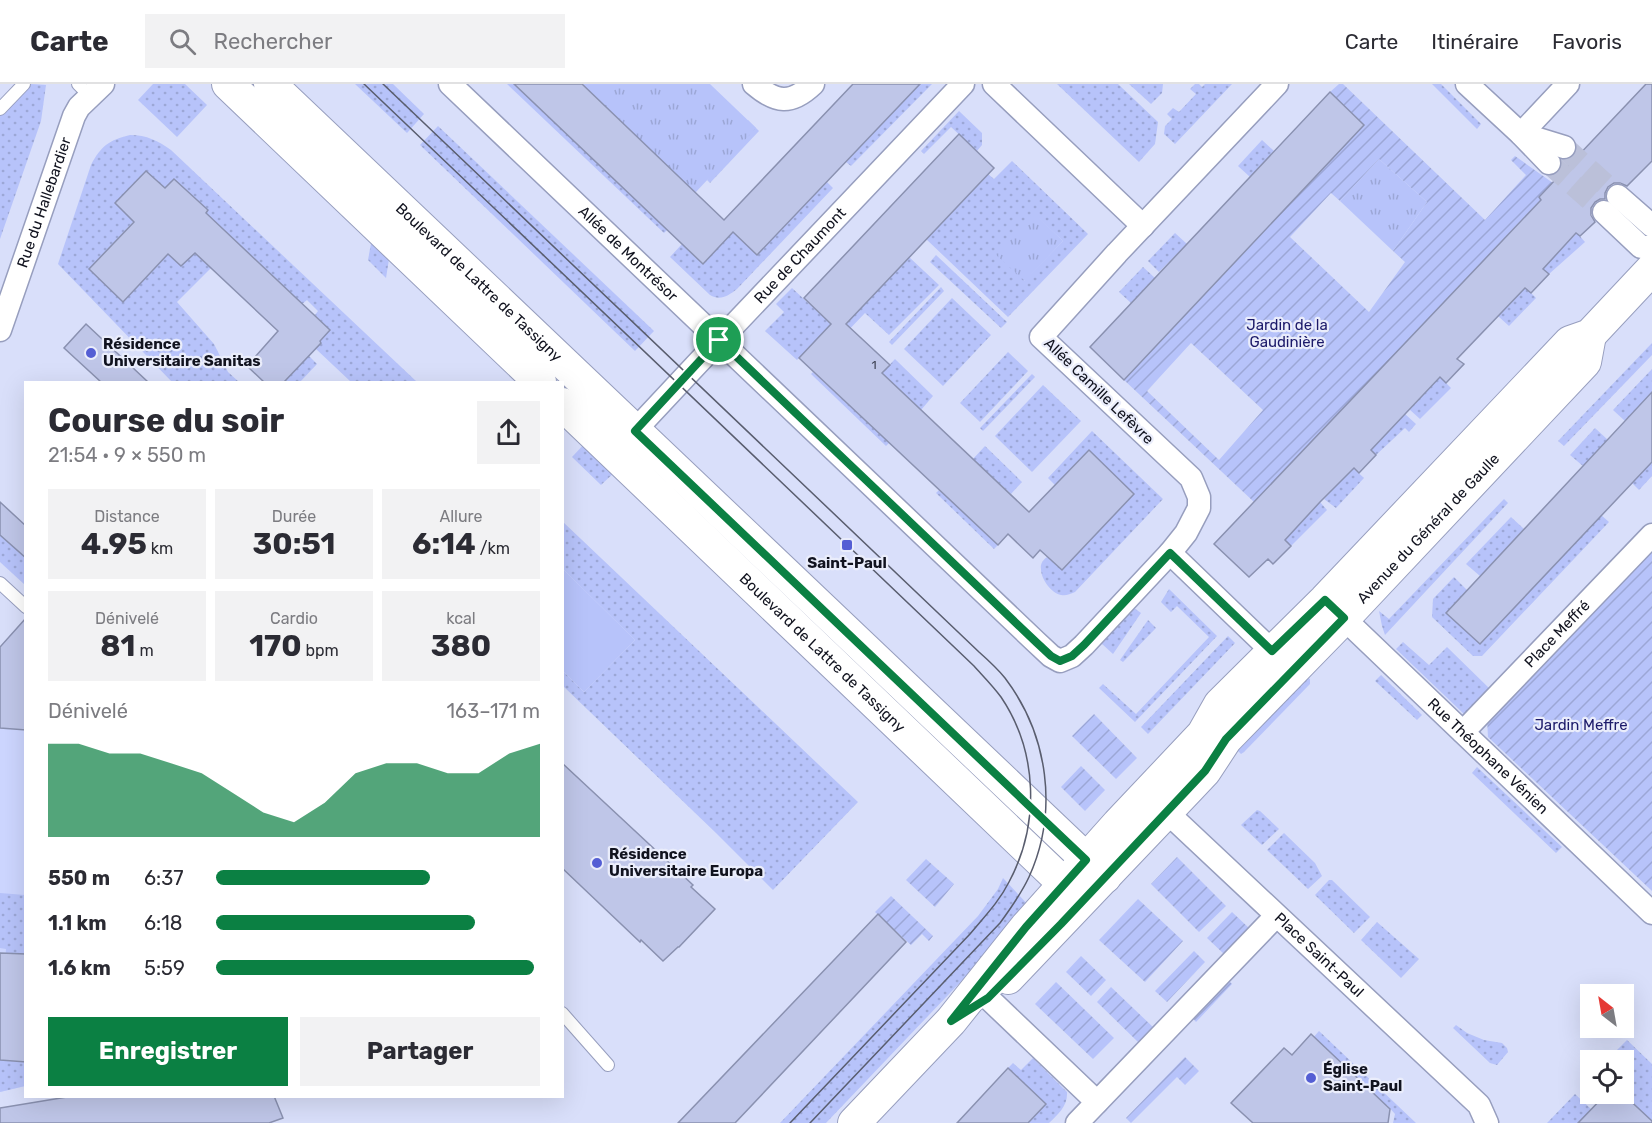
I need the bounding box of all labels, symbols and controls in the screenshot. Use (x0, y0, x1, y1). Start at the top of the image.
search box (145, 14, 565, 68)
text: Carte (30, 25, 109, 58)
icon: search (166, 25, 199, 58)
text: Rechercher (214, 28, 332, 55)
text: Carte (1345, 29, 1398, 54)
text: Itinéraire (1431, 29, 1519, 54)
text: Favoris (1552, 29, 1622, 54)
street label: Rue du Hallebardier (13, 135, 75, 270)
street label: Boulevard de Lattre de Tassigny (392, 199, 566, 365)
street label: Allée de Montrésor (575, 202, 682, 305)
street label: Rue de Chaumont (750, 204, 850, 307)
pin (693, 314, 744, 365)
park label: Jardin de la Gaudinière (1246, 316, 1328, 351)
icon: arrive (702, 323, 735, 356)
street label: Allée Camille Lefèvre (1041, 334, 1157, 448)
place label: Résidence Universitaire Sanitas (103, 335, 261, 370)
marker: Résidence Universitaire Sanitas (84, 346, 98, 360)
house number: 1 (871, 358, 877, 372)
text: Course du soir (48, 401, 284, 440)
button: share (477, 401, 540, 464)
text: 21:54 · 9 × 550 m (48, 443, 206, 467)
street label: Avenue du Général de Gaulle (1353, 450, 1503, 607)
text: Distance (94, 507, 160, 526)
text: Durée (272, 507, 316, 526)
text: Allure (439, 507, 483, 526)
text: 4.95 (81, 526, 147, 562)
text: 30:51 (252, 526, 336, 562)
text: 6:14 (412, 526, 476, 562)
marker: Saint-Paul (840, 538, 854, 552)
text: km (147, 539, 173, 558)
text: /km (476, 539, 510, 558)
place label: Saint-Paul (807, 554, 887, 572)
street label: Boulevard de Lattre de Tassigny (736, 569, 909, 736)
street label: Place Meffré (1521, 596, 1594, 671)
text: Dénivelé (95, 609, 159, 628)
text: Cardio (270, 609, 318, 628)
text: kcal (446, 609, 476, 628)
text: 81 (100, 628, 136, 664)
text: 170 (249, 628, 302, 664)
text: 380 (431, 628, 491, 664)
text: m (136, 641, 154, 660)
text: bpm (302, 641, 339, 660)
street label: Rue Théophane Vénien (1424, 694, 1552, 818)
text: Dénivelé (48, 699, 128, 723)
text: 163–171 m (447, 699, 540, 723)
park label: Jardin Meffre (1534, 716, 1628, 734)
place label: Résidence Universitaire Europa (609, 845, 763, 880)
marker: Résidence Universitaire Europa (590, 856, 604, 870)
text: 550 m (48, 866, 110, 890)
text: 6:37 (144, 866, 183, 890)
street label: Place Saint-Paul (1271, 909, 1367, 1001)
text: 1.1 km (48, 911, 107, 935)
text: 6:18 (144, 911, 182, 935)
text: 1.6 km (48, 956, 111, 980)
text: 5:59 (144, 956, 185, 980)
north arrow (1580, 984, 1634, 1038)
map controls (1580, 984, 1634, 1104)
button: Enregistrer (48, 1017, 288, 1086)
button: Partager (300, 1017, 540, 1086)
button: locate (1580, 1050, 1634, 1104)
place label: Église Saint-Paul (1323, 1060, 1402, 1095)
marker: Église Saint-Paul (1304, 1071, 1318, 1085)

